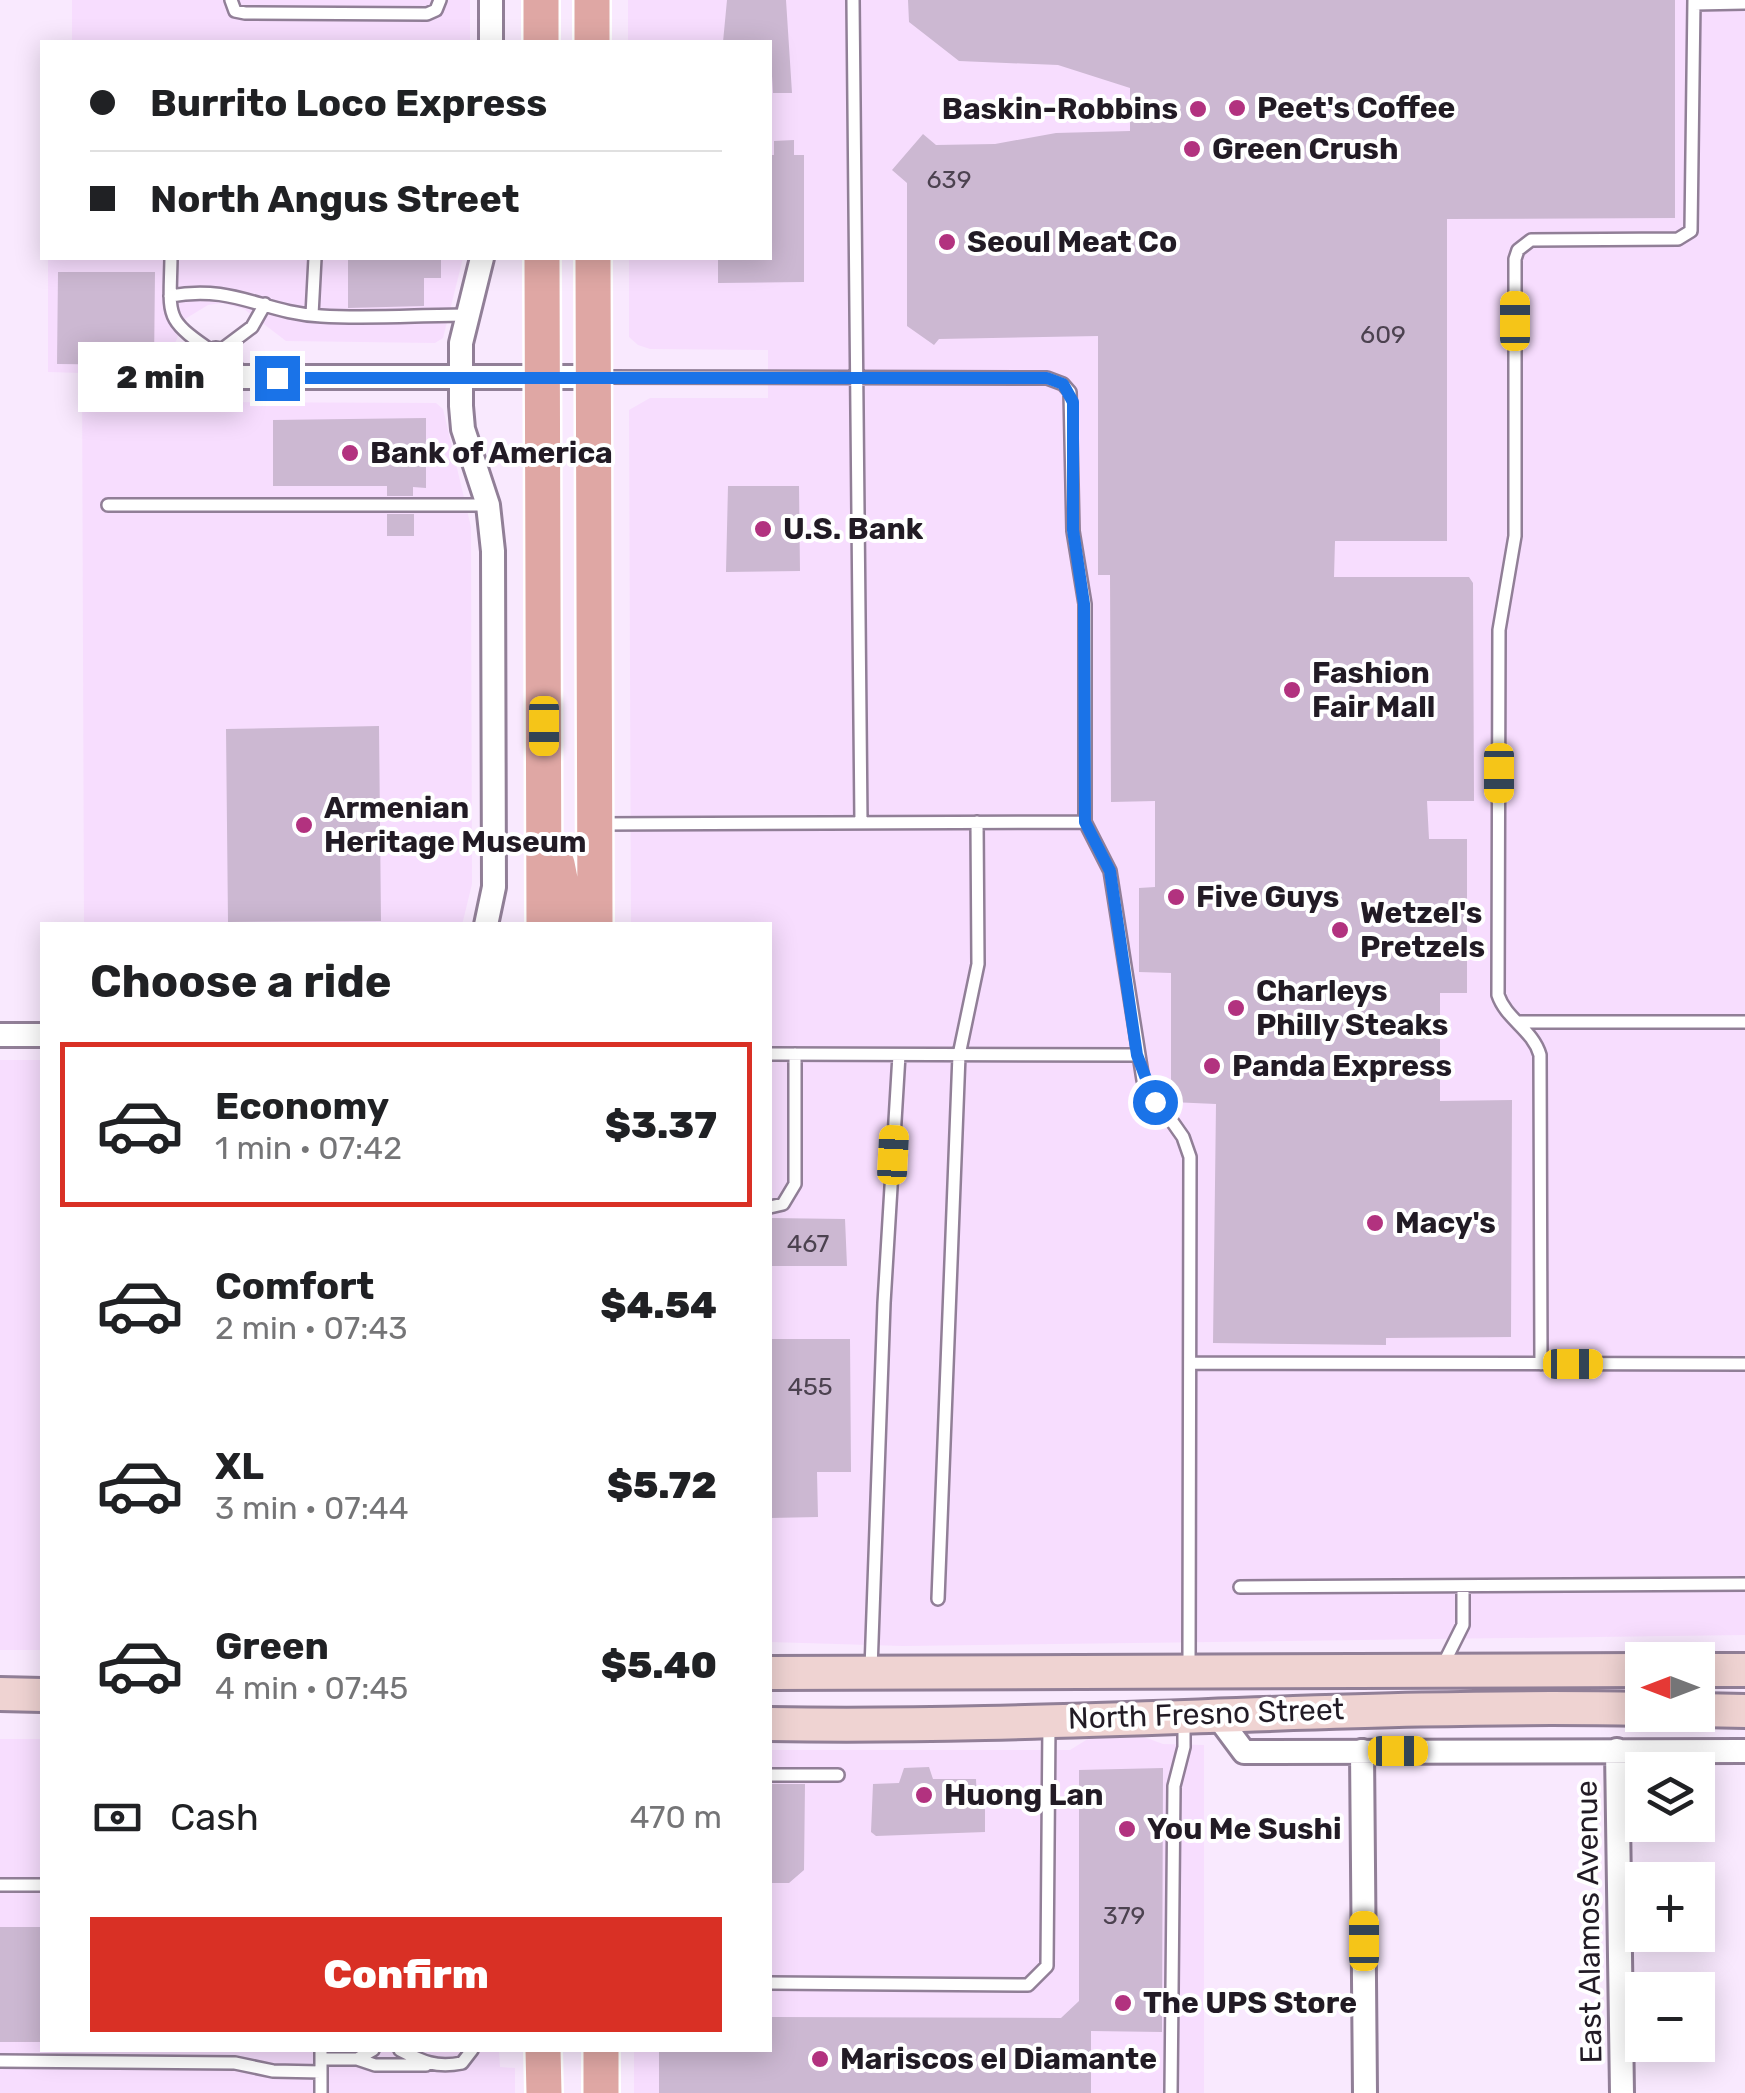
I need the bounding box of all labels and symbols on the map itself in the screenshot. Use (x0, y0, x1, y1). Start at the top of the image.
place label: Peet's Coffee (1257, 90, 1455, 126)
place label: Baskin-Robbins (942, 91, 1178, 127)
marker: Peet's Coffee (1226, 97, 1248, 119)
marker: Baskin-Robbins (1187, 98, 1209, 120)
place label: Green Crush (1212, 131, 1398, 167)
marker: Green Crush (1181, 138, 1203, 160)
house number: 639 (927, 165, 971, 194)
place label: Seoul Meat Co (967, 224, 1177, 260)
marker: Seoul Meat Co (936, 231, 958, 253)
car (1500, 291, 1530, 351)
house number: 609 (1360, 320, 1406, 349)
callout: 2 min (77, 343, 242, 413)
route end (255, 356, 300, 401)
place label: Bank of America (370, 435, 613, 471)
marker: Bank of America (339, 442, 361, 464)
place label: U.S. Bank (783, 511, 924, 547)
marker: U.S. Bank (752, 518, 774, 540)
place label: Fashion Fair Mall (1312, 655, 1435, 725)
marker: Fashion Fair Mall (1281, 679, 1303, 701)
car (529, 696, 559, 756)
car (1484, 743, 1514, 803)
place label: Armenian Heritage Museum (324, 790, 587, 860)
marker: Armenian Heritage Museum (293, 814, 315, 836)
place label: Five Guys (1196, 879, 1339, 915)
marker: Five Guys (1165, 886, 1187, 908)
place label: Wetzel's Pretzels (1360, 895, 1485, 965)
marker: Wetzel's Pretzels (1329, 919, 1351, 941)
place label: Charleys Philly Steaks (1256, 973, 1448, 1043)
marker: Charleys Philly Steaks (1225, 997, 1247, 1019)
place label: Panda Express (1232, 1048, 1452, 1084)
marker: Panda Express (1201, 1055, 1223, 1077)
route start (1133, 1080, 1178, 1125)
car (876, 1124, 910, 1186)
place label: Macy's (1395, 1205, 1496, 1241)
marker: Macy's (1364, 1212, 1386, 1234)
house number: 467 (787, 1229, 829, 1258)
car (1543, 1349, 1603, 1379)
house number: 455 (787, 1372, 833, 1401)
north arrow (1625, 1642, 1715, 1732)
street label: North Fresno Street (1067, 1691, 1345, 1737)
car (1368, 1736, 1428, 1766)
place label: Huong Lan (944, 1777, 1104, 1813)
street label: East Alamos Avenue (1569, 1780, 1609, 2064)
marker: Huong Lan (913, 1784, 935, 1806)
place label: You Me Sushi (1147, 1811, 1342, 1847)
marker: You Me Sushi (1116, 1818, 1138, 1840)
house number: 379 (1103, 1901, 1145, 1930)
car (1349, 1911, 1379, 1971)
place label: The UPS Store (1143, 1985, 1357, 2021)
marker: The UPS Store (1112, 1992, 1134, 2014)
place label: Mariscos el Diamante (840, 2041, 1157, 2077)
marker: Mariscos el Diamante (809, 2048, 831, 2070)

